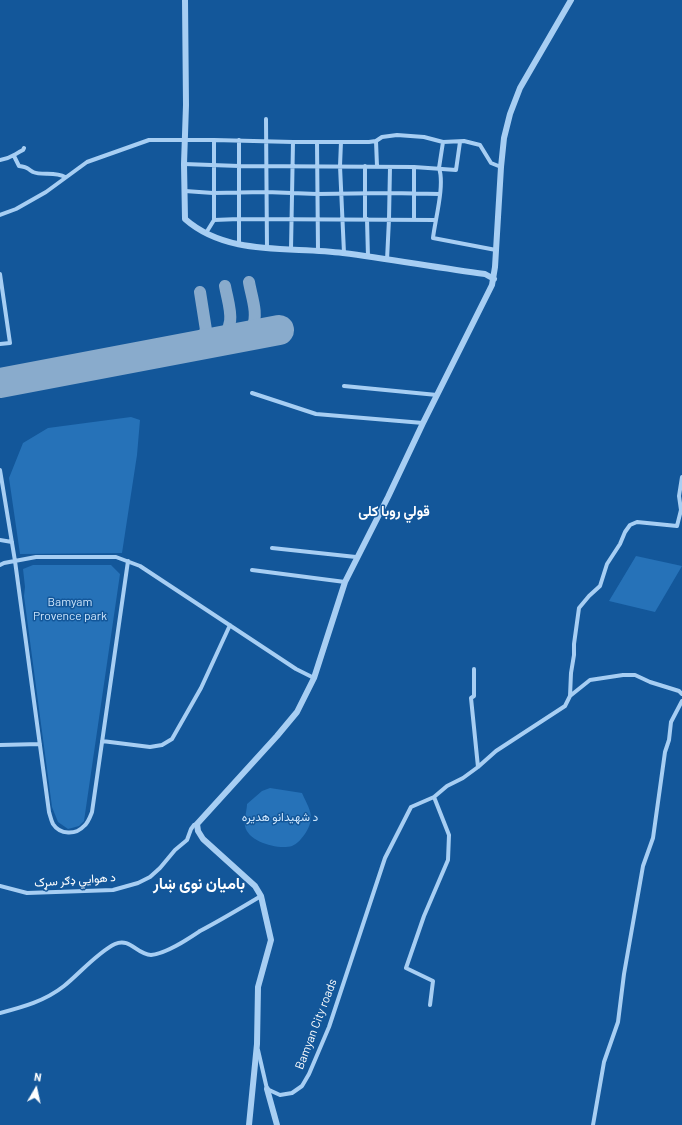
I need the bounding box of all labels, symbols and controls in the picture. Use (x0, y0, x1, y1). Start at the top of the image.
district label: قولي روبا کلی (358, 503, 430, 519)
park label: Bamyam Provence park (33, 595, 107, 623)
park label: د شهیدانو هدیره (242, 810, 318, 824)
street label: د هوايي ډګر سړک (34, 870, 116, 890)
district label: باميان نوی ښار (153, 874, 245, 894)
street label: Bamyan City roads (292, 977, 340, 1071)
north arrow (16, 1069, 56, 1109)
text: N (33, 1070, 43, 1084)

